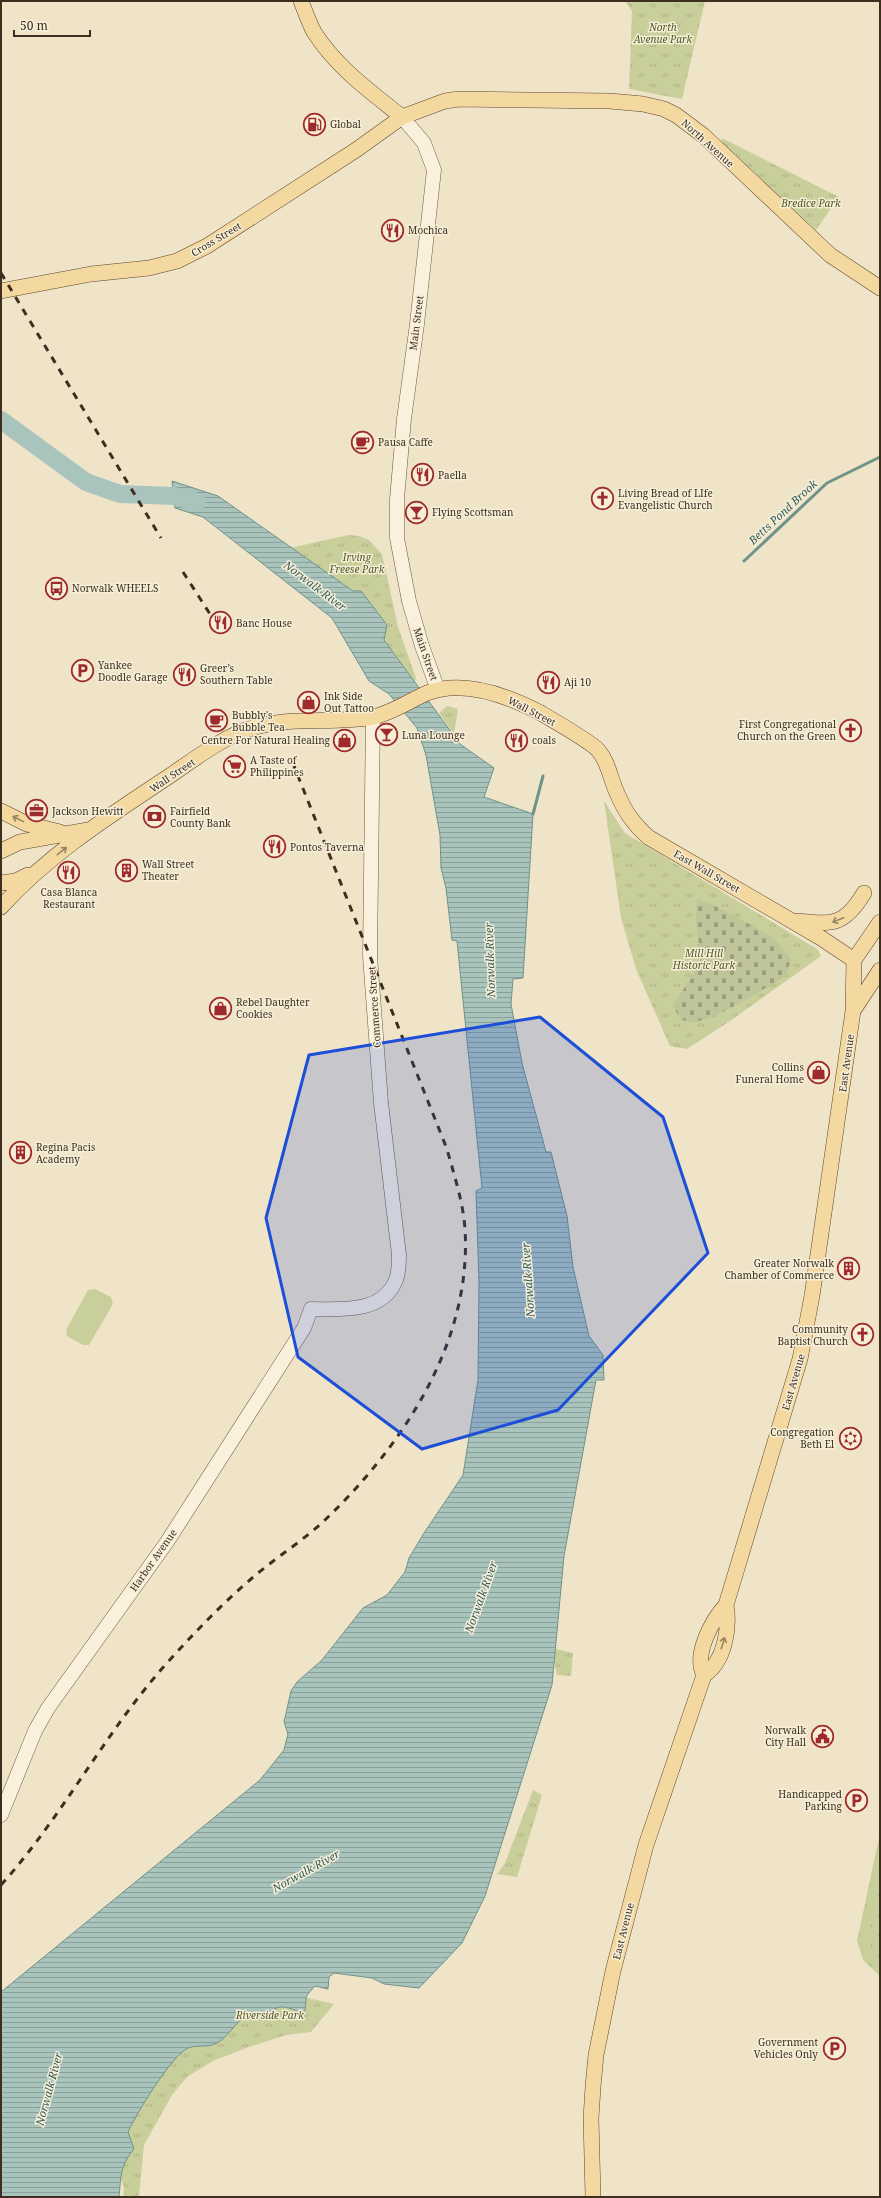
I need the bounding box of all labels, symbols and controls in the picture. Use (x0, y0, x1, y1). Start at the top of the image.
scale bar (14, 12, 90, 38)
text: 50 m (20, 17, 48, 34)
park label: North Avenue Park (633, 20, 693, 46)
fuel station icon: Global (302, 111, 328, 137)
street label: North Avenue (679, 116, 737, 170)
place label: Global (330, 117, 361, 131)
park label: Bredice Park (780, 196, 841, 210)
restaurant icon: Mochica (379, 217, 405, 243)
street label: Cross Street (188, 218, 244, 259)
place label: Mochica (408, 223, 449, 237)
street label: Main Street (406, 294, 426, 351)
cafe icon: Pausa Caffe (350, 429, 376, 455)
place label: Pausa Caffe (378, 435, 433, 449)
restaurant icon: Paella (409, 462, 435, 488)
place label: Paella (438, 468, 467, 482)
water label: Betts Pond Brook (744, 475, 821, 548)
church icon: Living Bread of LIfe Evangelistic Church (590, 486, 616, 512)
place label: Living Bread of LIfe Evangelistic Church (618, 486, 713, 512)
bar icon: Flying Scottsman (403, 499, 429, 525)
place label: Flying Scottsman (432, 505, 514, 519)
park label: Irving Freese Park (329, 550, 385, 576)
water label: Norwalk River (280, 556, 350, 615)
bus stop icon: Norwalk WHEELS (43, 575, 69, 601)
place label: Norwalk WHEELS (72, 581, 158, 595)
restaurant icon: Banc House (208, 610, 234, 636)
place label: Banc House (236, 616, 292, 630)
street label: Main Street (410, 626, 442, 683)
parking icon: Yankee Doodle Garage (70, 658, 96, 684)
place label: Yankee Doodle Garage (97, 658, 168, 684)
restaurant icon: Greer’s Southern Table (172, 661, 198, 687)
place label: Greer’s Southern Table (200, 661, 273, 687)
restaurant icon: Aji 10 (536, 669, 562, 695)
place label: Aji 10 (564, 675, 591, 689)
shop icon: Ink Side Out Tattoo (295, 689, 321, 715)
place label: Ink Side Out Tattoo (324, 689, 374, 715)
street label: Wall Street (506, 693, 559, 729)
cafe icon: Bubbly's Bubble Tea (203, 708, 229, 734)
place label: Bubbly's Bubble Tea (232, 708, 285, 734)
place label: First Congregational Church on the Green (737, 717, 837, 743)
church icon: First Congregational Church on the Green (838, 717, 864, 743)
bar icon: Luna Lounge (374, 722, 400, 748)
shop icon: Centre For Natural Healing (332, 727, 358, 753)
restaurant icon: coals (504, 727, 530, 753)
place label: Luna Lounge (402, 728, 465, 742)
place label: Centre For Natural Healing (201, 733, 331, 747)
place label: coals (532, 733, 556, 747)
supermarket icon: A Taste of Philippines (221, 753, 247, 779)
place label: A Taste of Philippines (250, 753, 304, 779)
street label: Wall Street (146, 754, 198, 795)
office icon: Jackson Hewitt (24, 798, 50, 824)
place label: Jackson Hewitt (51, 804, 124, 818)
bank icon: Fairfield County Bank (142, 804, 168, 830)
place label: Fairfield County Bank (170, 804, 231, 830)
one-way arrow (12, 815, 24, 822)
restaurant icon: Pontos Taverna (262, 834, 288, 860)
place label: Pontos Taverna (290, 840, 364, 854)
street label: East Wall Street (671, 846, 743, 896)
one-way arrow (56, 847, 67, 855)
building icon: Wall Street Theater (114, 857, 140, 883)
place label: Wall Street Theater (142, 857, 195, 883)
restaurant icon: Casa Blanca Restaurant (56, 859, 82, 885)
place label: Casa Blanca Restaurant (41, 885, 98, 911)
one-way arrow (832, 917, 844, 924)
water label: Norwalk River (481, 922, 498, 999)
park label: Mill Hill Historic Park (672, 946, 736, 972)
street label: Commerce Street (364, 965, 384, 1048)
shop icon: Rebel Daughter Cookies (208, 995, 234, 1021)
place label: Rebel Daughter Cookies (236, 995, 310, 1021)
street label: East Avenue (835, 1033, 857, 1093)
place label: Collins Funeral Home (736, 1060, 804, 1086)
shop icon: Collins Funeral Home (806, 1060, 832, 1086)
building icon: Regina Pacis Academy (8, 1140, 34, 1166)
place label: Regina Pacis Academy (36, 1140, 96, 1166)
water label: Norwalk River (517, 1241, 538, 1319)
place label: Greater Norwalk Chamber of Commerce (724, 1256, 834, 1282)
building icon: Greater Norwalk Chamber of Commerce (836, 1256, 862, 1282)
place label: Community Baptist Church (778, 1322, 849, 1348)
church icon: Community Baptist Church (850, 1322, 876, 1348)
street label: East Avenue (778, 1352, 808, 1412)
place label: Congregation Beth El (770, 1425, 835, 1451)
synagogue icon: Congregation Beth El (837, 1425, 863, 1451)
street label: Harbor Avenue (126, 1526, 180, 1594)
water label: Norwalk River (460, 1558, 501, 1635)
one-way arrow (720, 1637, 727, 1650)
place label: Norwalk City Hall (765, 1723, 806, 1749)
public building icon: Norwalk City Hall (809, 1723, 835, 1749)
place label: Handicapped Parking (778, 1787, 843, 1813)
parking icon: Handicapped Parking (844, 1787, 870, 1813)
water label: Norwalk River (269, 1845, 343, 1896)
street label: East Avenue (609, 1901, 637, 1961)
park label: Riverside Park (235, 2008, 304, 2022)
place label: Government Vehicles Only (754, 2035, 818, 2061)
parking icon: Government Vehicles Only (821, 2035, 847, 2061)
water label: Norwalk River (31, 2050, 66, 2128)

